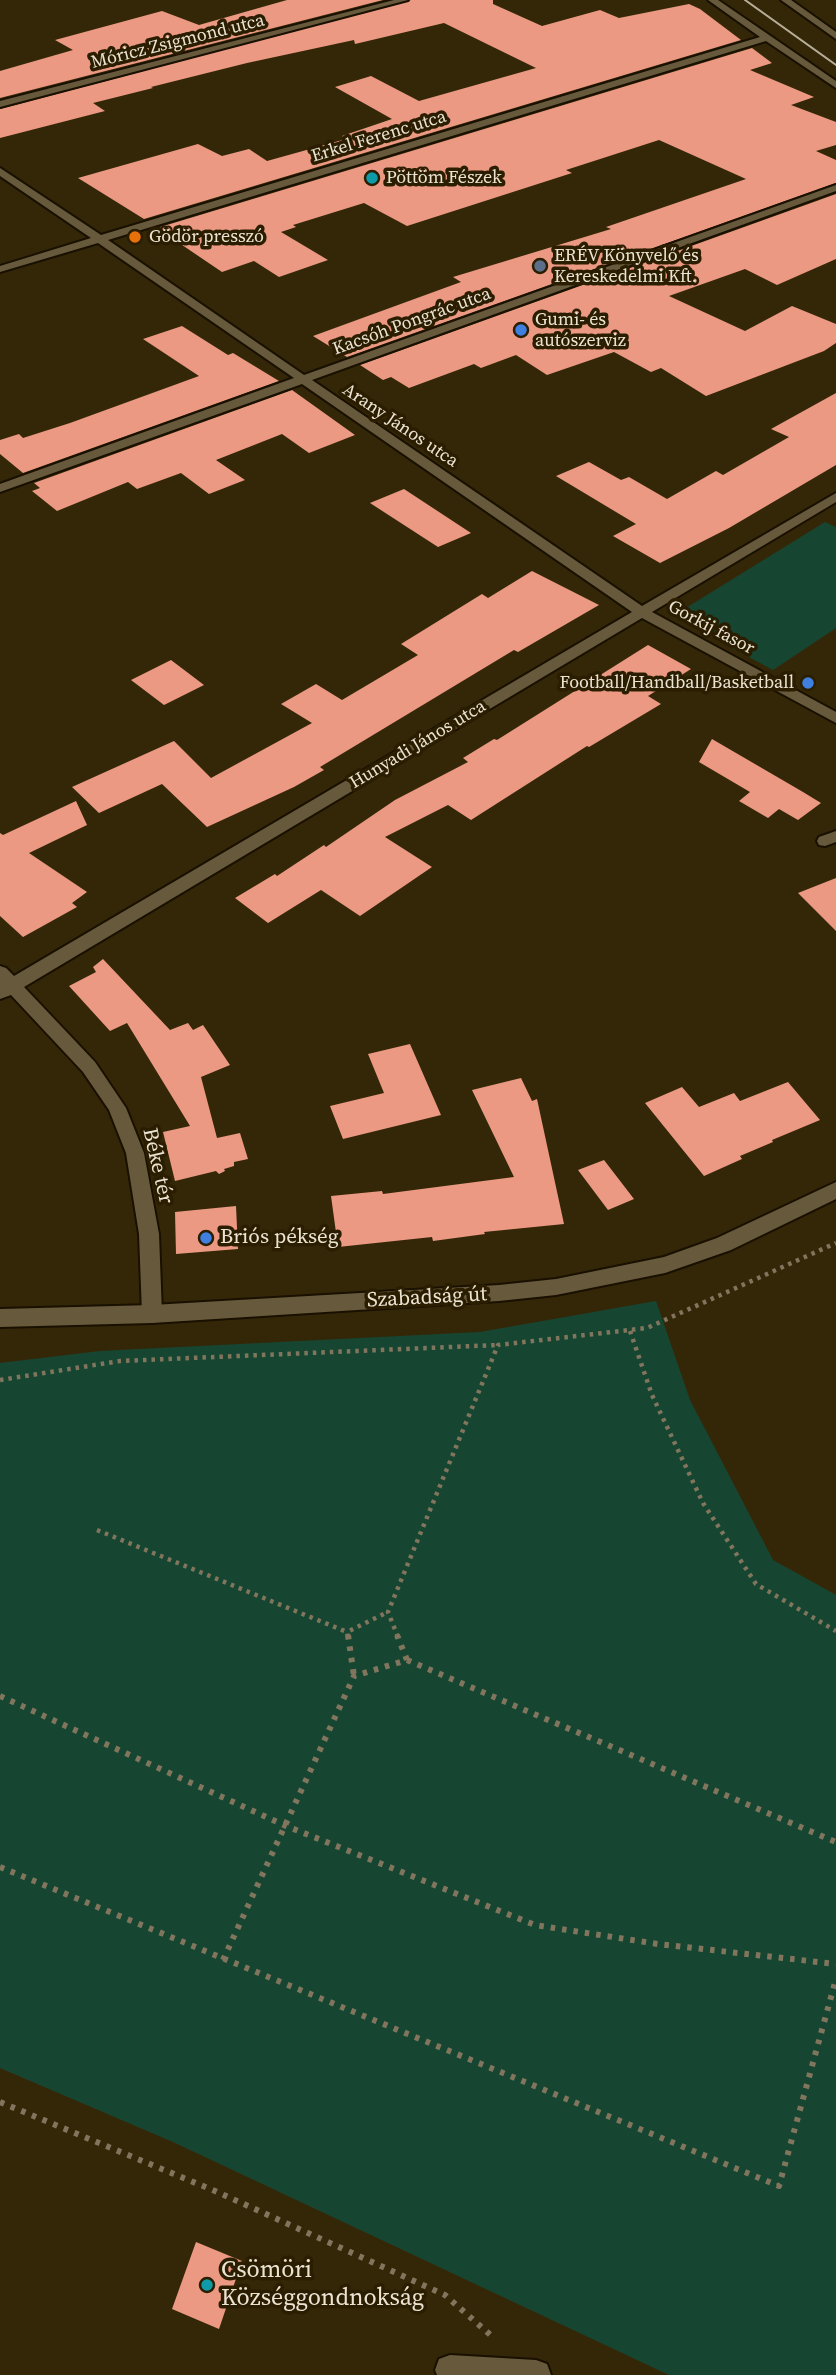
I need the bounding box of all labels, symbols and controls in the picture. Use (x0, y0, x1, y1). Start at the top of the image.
street label: Móricz Zsigmond utca (89, 10, 267, 74)
street label: Erkel Ferenc utca (309, 106, 449, 168)
place label: Pöttöm Fészek (386, 167, 502, 189)
marker: Pöttöm Fészek (364, 170, 380, 186)
place label: Gödör presszó (149, 226, 264, 248)
marker: Gödör presszó (127, 229, 143, 245)
place label: ERÉV Könyvelő és Kereskedelmi Kft. (554, 245, 699, 288)
marker: ERÉV Könyvelő és Kereskedelmi Kft. (532, 258, 548, 274)
street label: Kacsóh Pongrác utca (330, 283, 494, 361)
place label: Gumi- és autószerviz (535, 309, 626, 352)
marker: Gumi- és autószerviz (513, 322, 529, 338)
street label: Arany János utca (338, 379, 462, 473)
street label: Gorkij fasor (664, 596, 758, 660)
place label: Football/Handball/Basketball (560, 672, 794, 694)
marker: Football/Handball/Basketball (800, 675, 816, 691)
street label: Hunyadi János utca (346, 696, 490, 794)
street label: Béke tér (136, 1126, 178, 1206)
place label: Briós pékség (220, 1225, 339, 1251)
marker: Briós pékség (198, 1230, 214, 1246)
street label: Szabadság út (366, 1282, 488, 1314)
place label: Csömöri Községgondnokság (221, 2257, 424, 2313)
marker: Csömöri Községgondnokság (199, 2277, 215, 2293)

